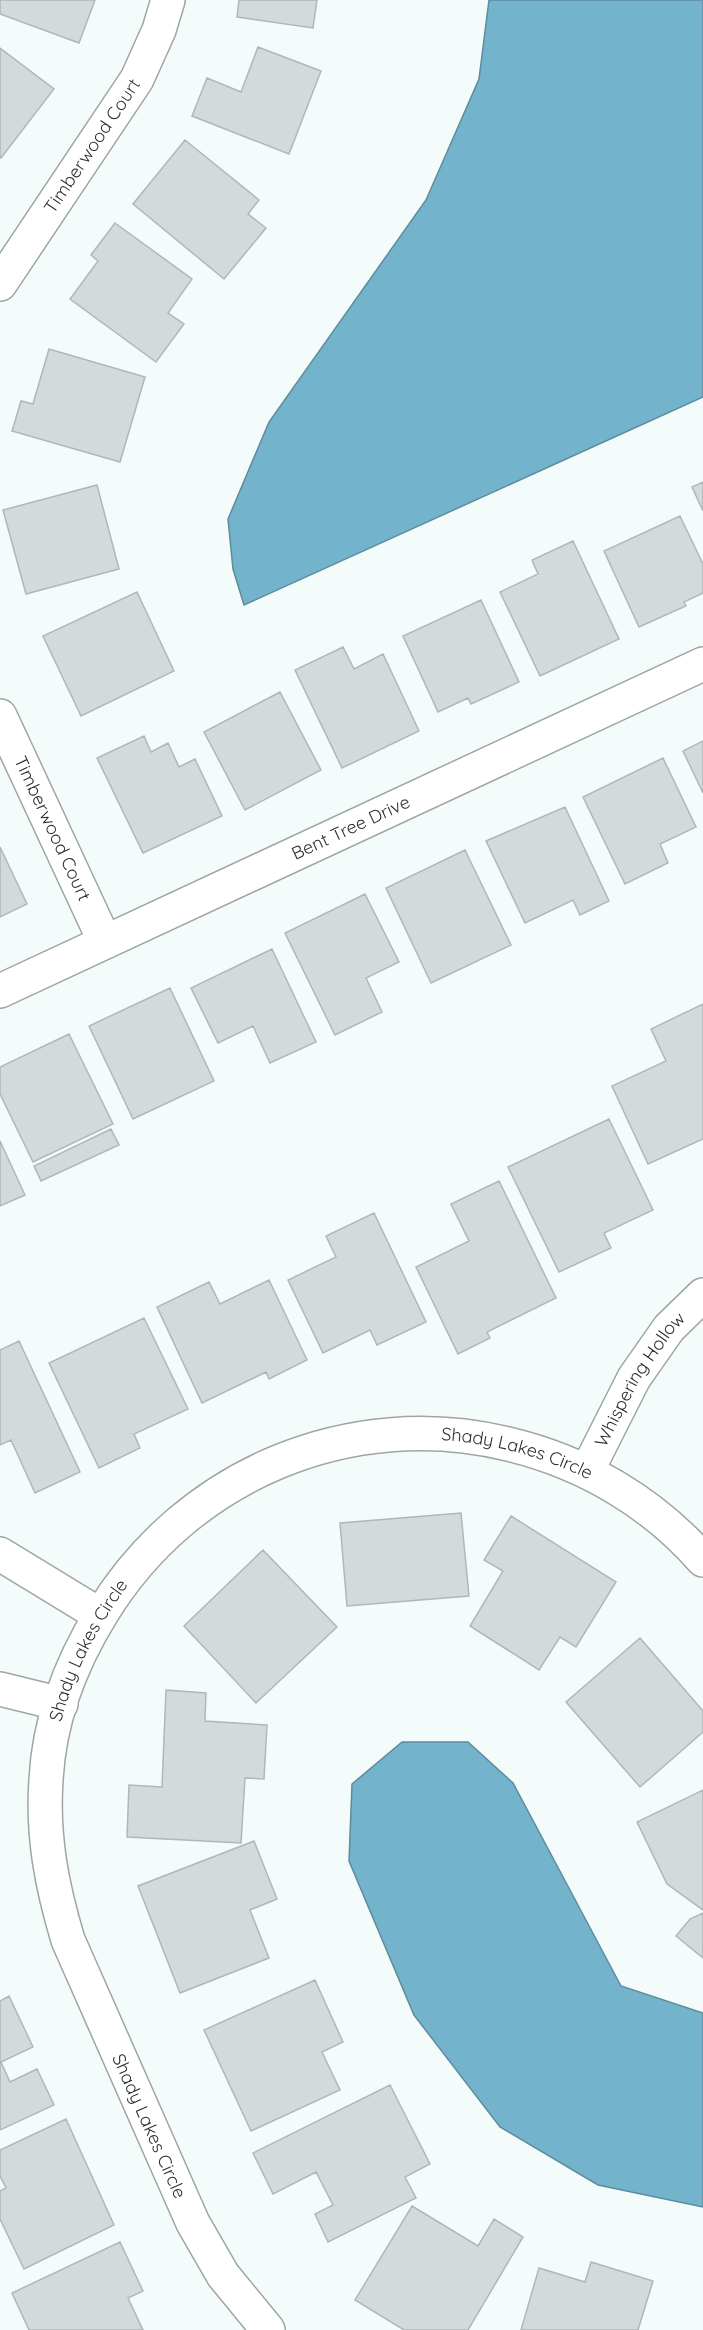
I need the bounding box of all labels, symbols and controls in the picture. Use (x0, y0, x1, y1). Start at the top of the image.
street label: Timberwood Court (39, 74, 145, 217)
street label: Timberwood Court (9, 752, 96, 904)
street label: Bent Tree Drive (288, 790, 414, 865)
street label: Whispering Hollow (589, 1307, 690, 1450)
street label: Shady Lakes Circle (441, 1422, 597, 1484)
street label: Shady Lakes Circle (44, 1574, 132, 1724)
street label: Shady Lakes Circle (107, 2050, 192, 2202)

